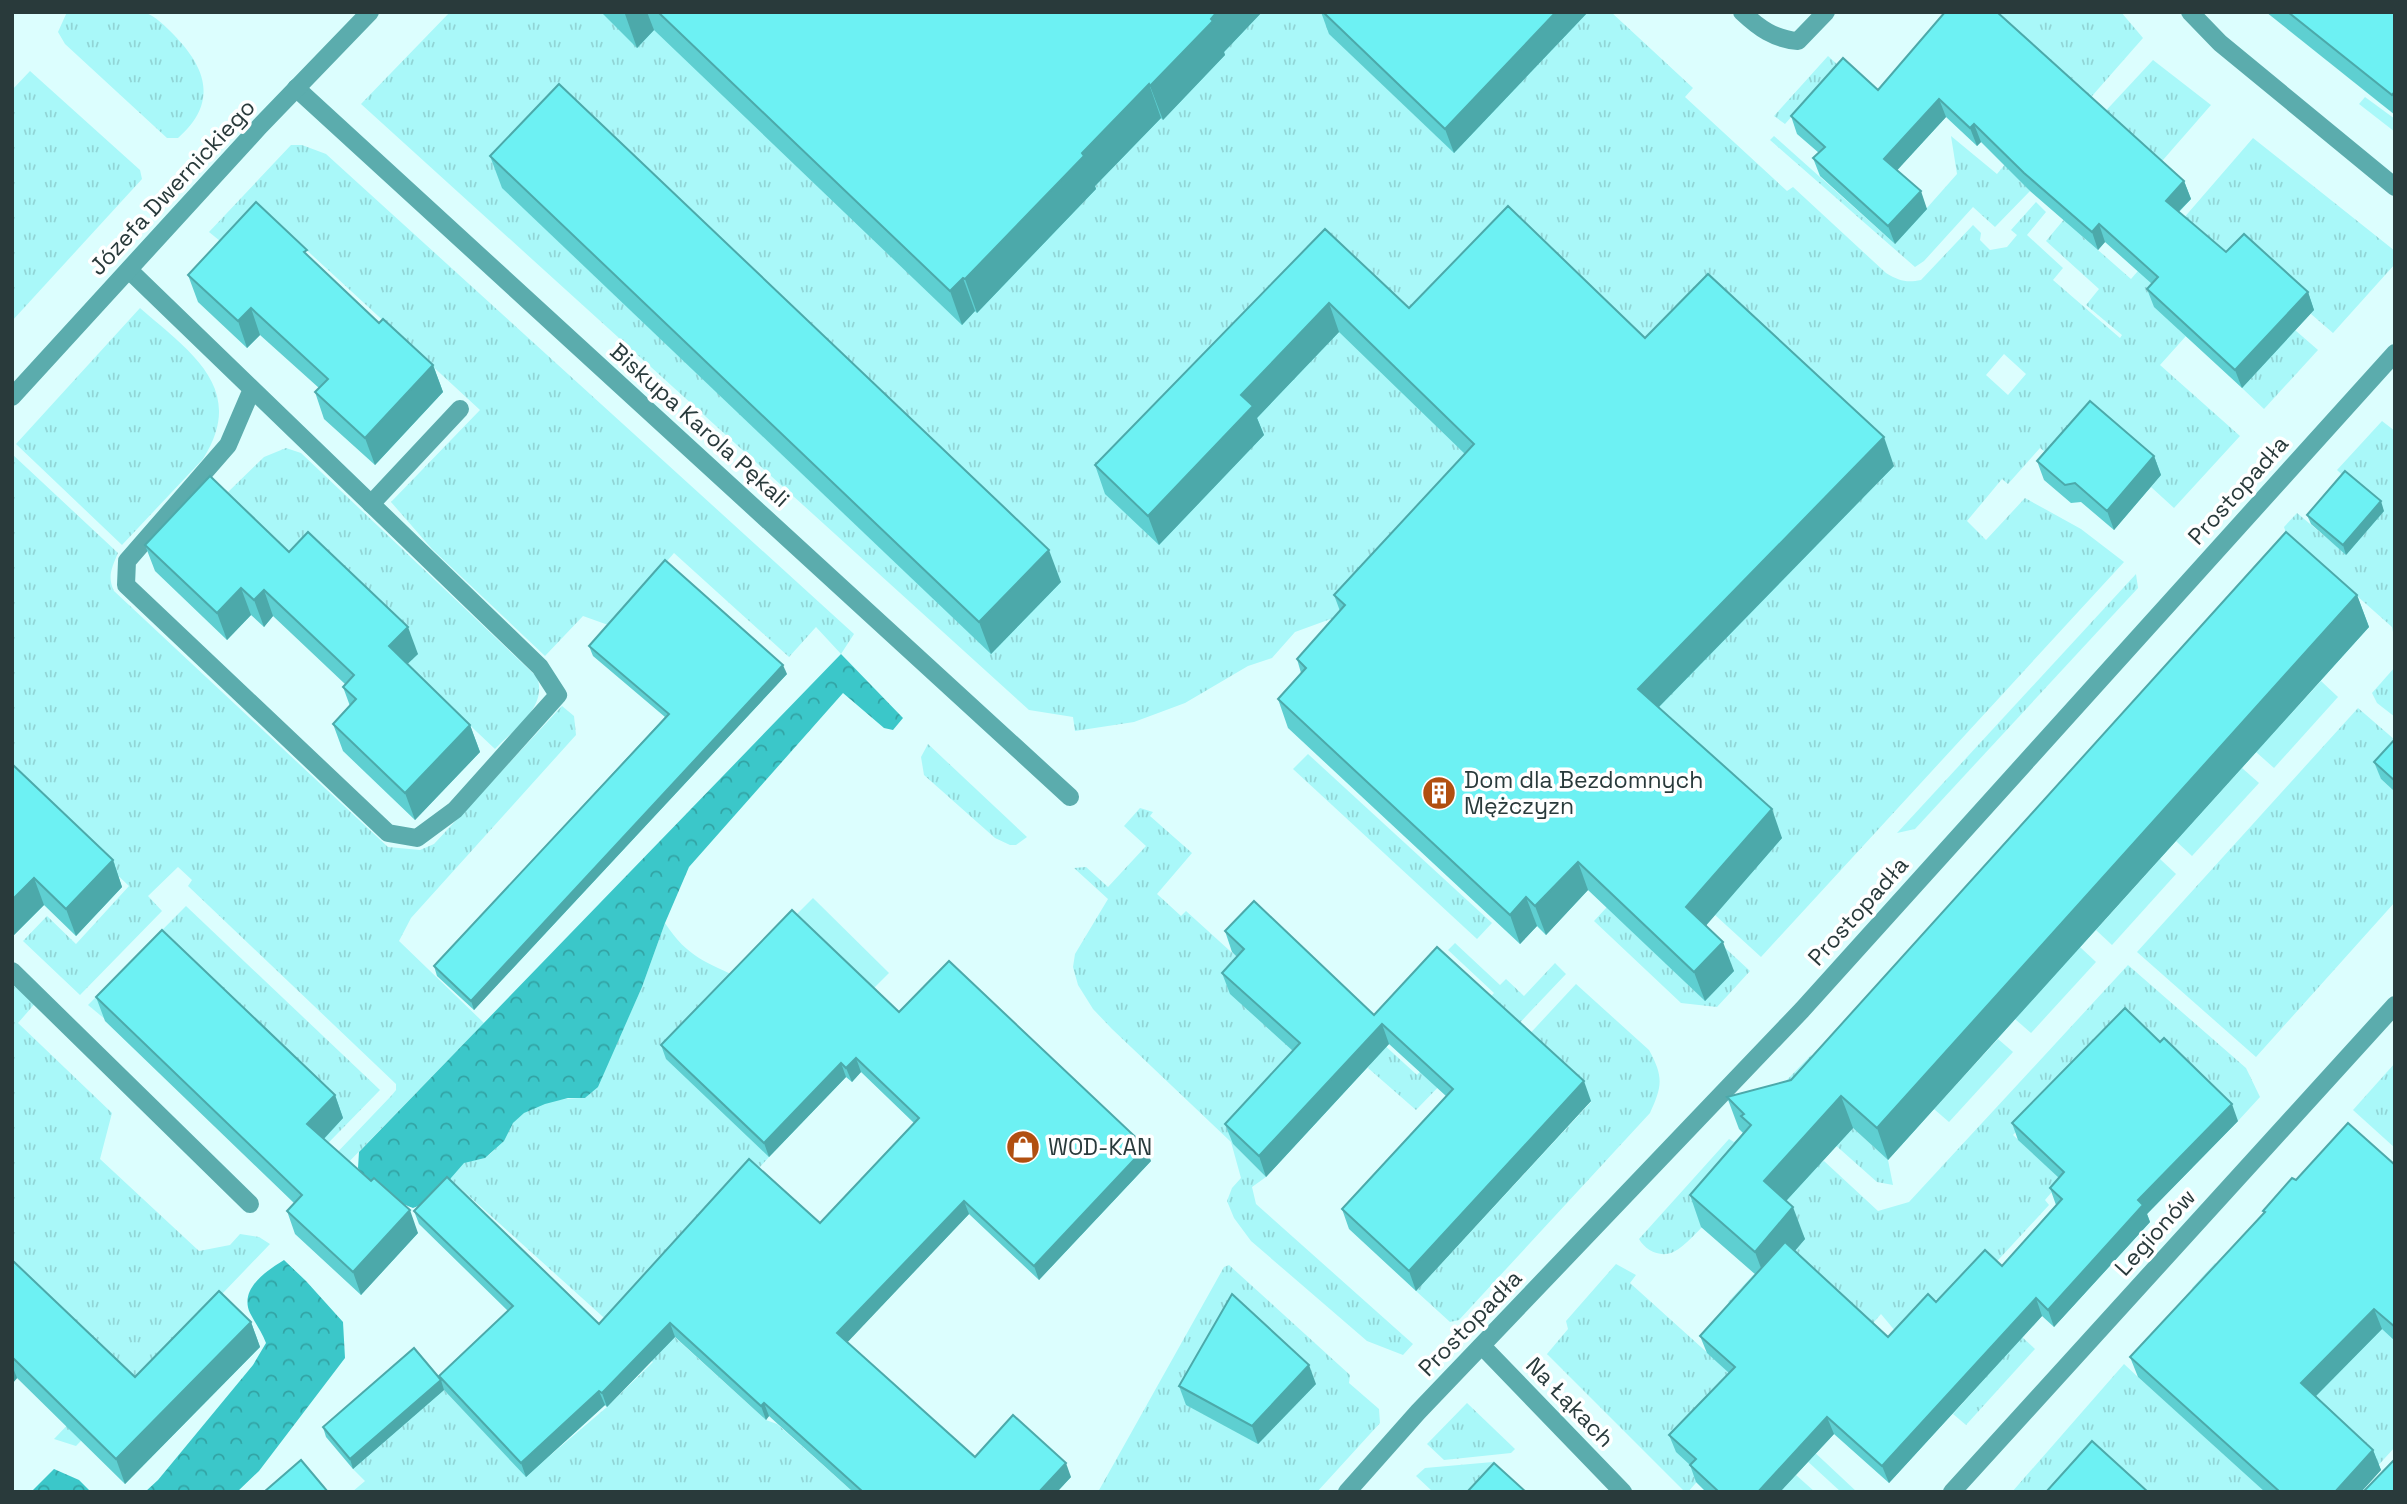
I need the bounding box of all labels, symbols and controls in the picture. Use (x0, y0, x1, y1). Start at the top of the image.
street label: Józefa Dwernickiego (82, 92, 262, 282)
street label: Biskupa Karola Pękali (604, 336, 796, 514)
street label: Prostopadła (2181, 429, 2295, 551)
place label: Dom dla Bezdomnych Mężczyzn (1464, 765, 1703, 821)
building icon: Dom dla Bezdomnych Mężczyzn (1420, 774, 1458, 812)
street label: Prostopadła (1801, 850, 1915, 972)
shop icon: WOD-KAN (1004, 1128, 1042, 1166)
place label: WOD-KAN (1048, 1132, 1152, 1162)
street label: Legionów (2108, 1182, 2202, 1282)
street label: Prostopadła (1412, 1263, 1528, 1383)
street label: Na Łąkach (1520, 1350, 1620, 1454)

